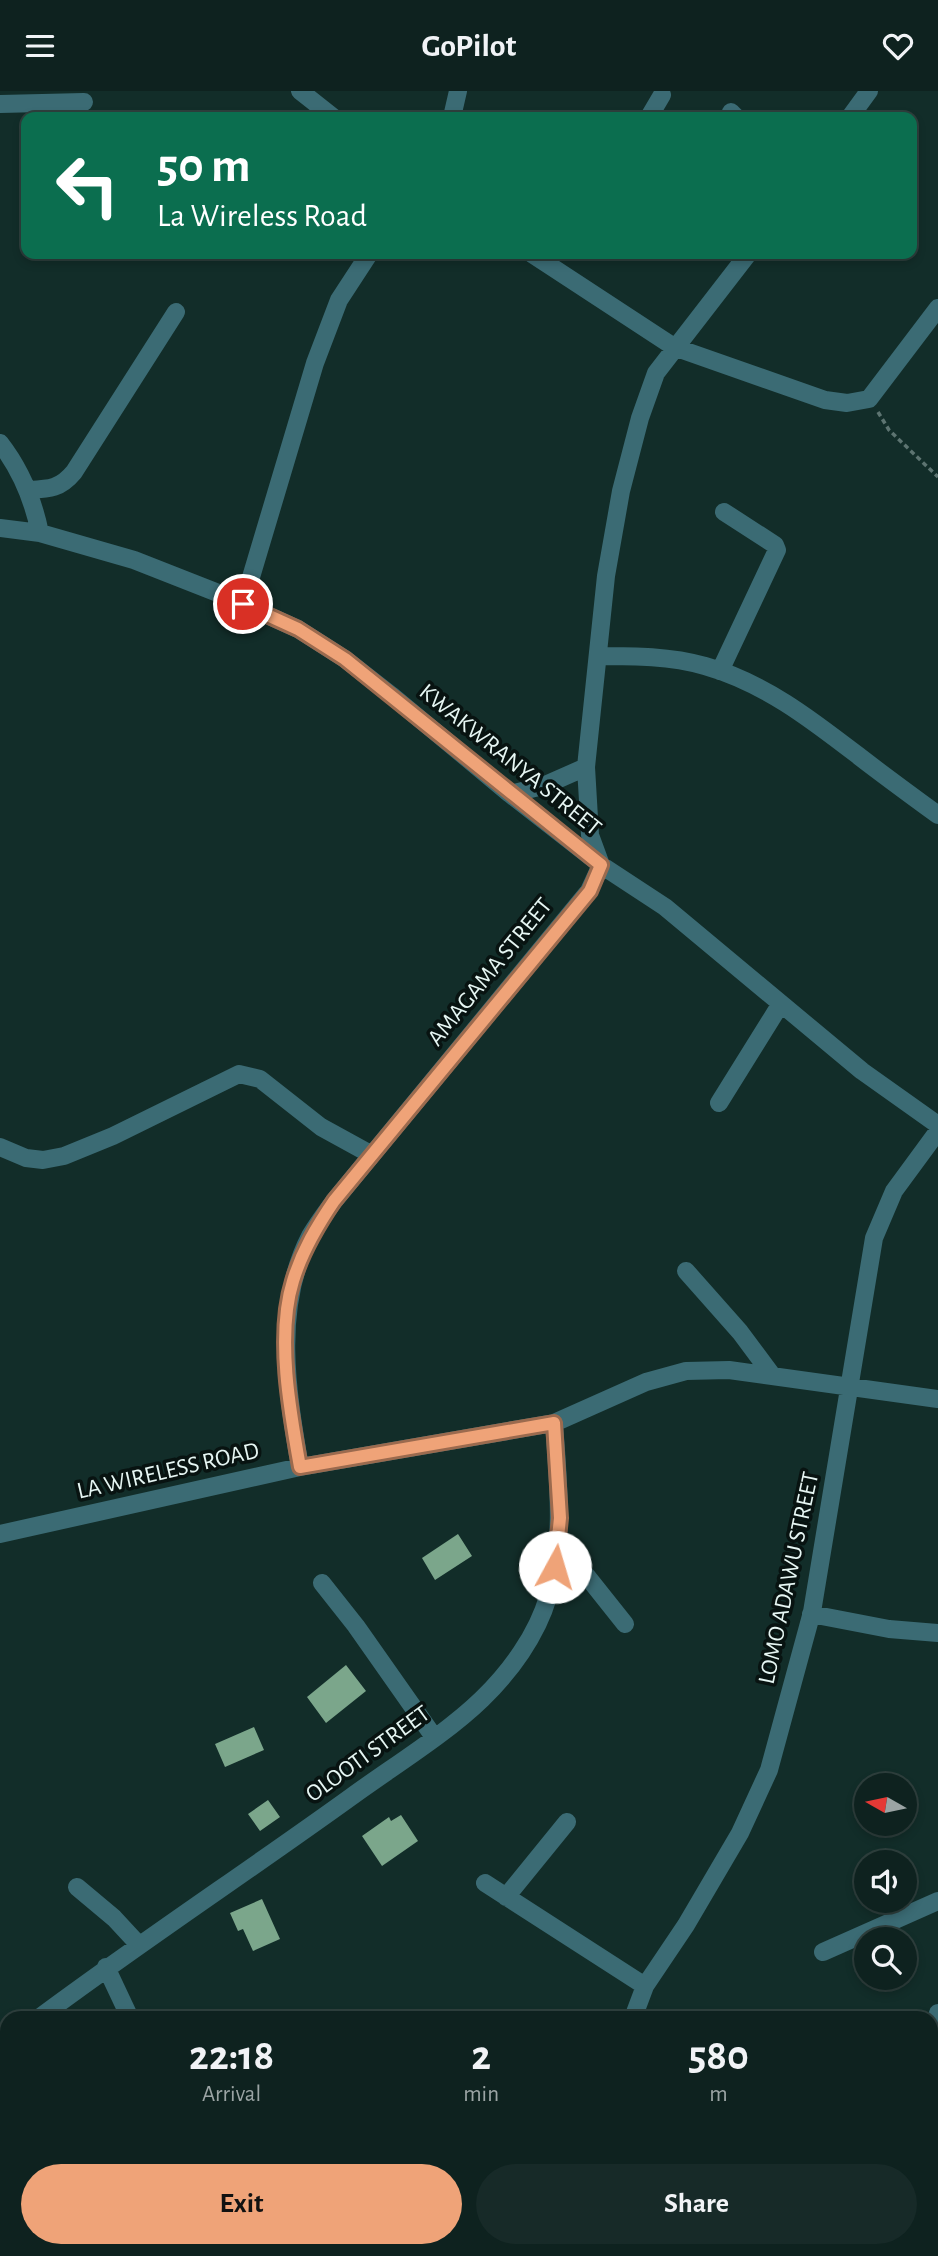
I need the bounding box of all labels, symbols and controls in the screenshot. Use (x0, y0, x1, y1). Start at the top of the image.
icon: menu (21, 27, 59, 65)
icon: heart (879, 27, 917, 65)
text: GoPilot (422, 30, 516, 62)
icon: left (42, 140, 133, 231)
text: 50 m (157, 142, 251, 191)
text: La Wireless Road (157, 200, 367, 232)
pin (213, 574, 273, 634)
icon: arrive (224, 585, 262, 623)
street label: KWAKWRANYA STREET (415, 679, 606, 841)
street label: AMAGAMA STREET (423, 893, 557, 1050)
street label: LA WIRELESS ROAD (75, 1438, 261, 1504)
street label: LOMO ADAWU STREET (755, 1470, 823, 1686)
position arrow (518, 1530, 592, 1604)
street label: OLOOTI STREET (301, 1701, 435, 1807)
north arrow (854, 1773, 917, 1836)
map controls (854, 1773, 917, 1990)
button: sound (854, 1850, 917, 1913)
button: search (854, 1927, 917, 1990)
text: 22:18 (189, 2035, 274, 2077)
text: 2 (471, 2035, 491, 2077)
text: 580 (688, 2035, 749, 2077)
text: Arrival (202, 2083, 261, 2106)
text: min (463, 2083, 499, 2106)
text: m (709, 2083, 728, 2106)
button: Exit (21, 2164, 462, 2244)
button: Share (476, 2164, 917, 2244)

